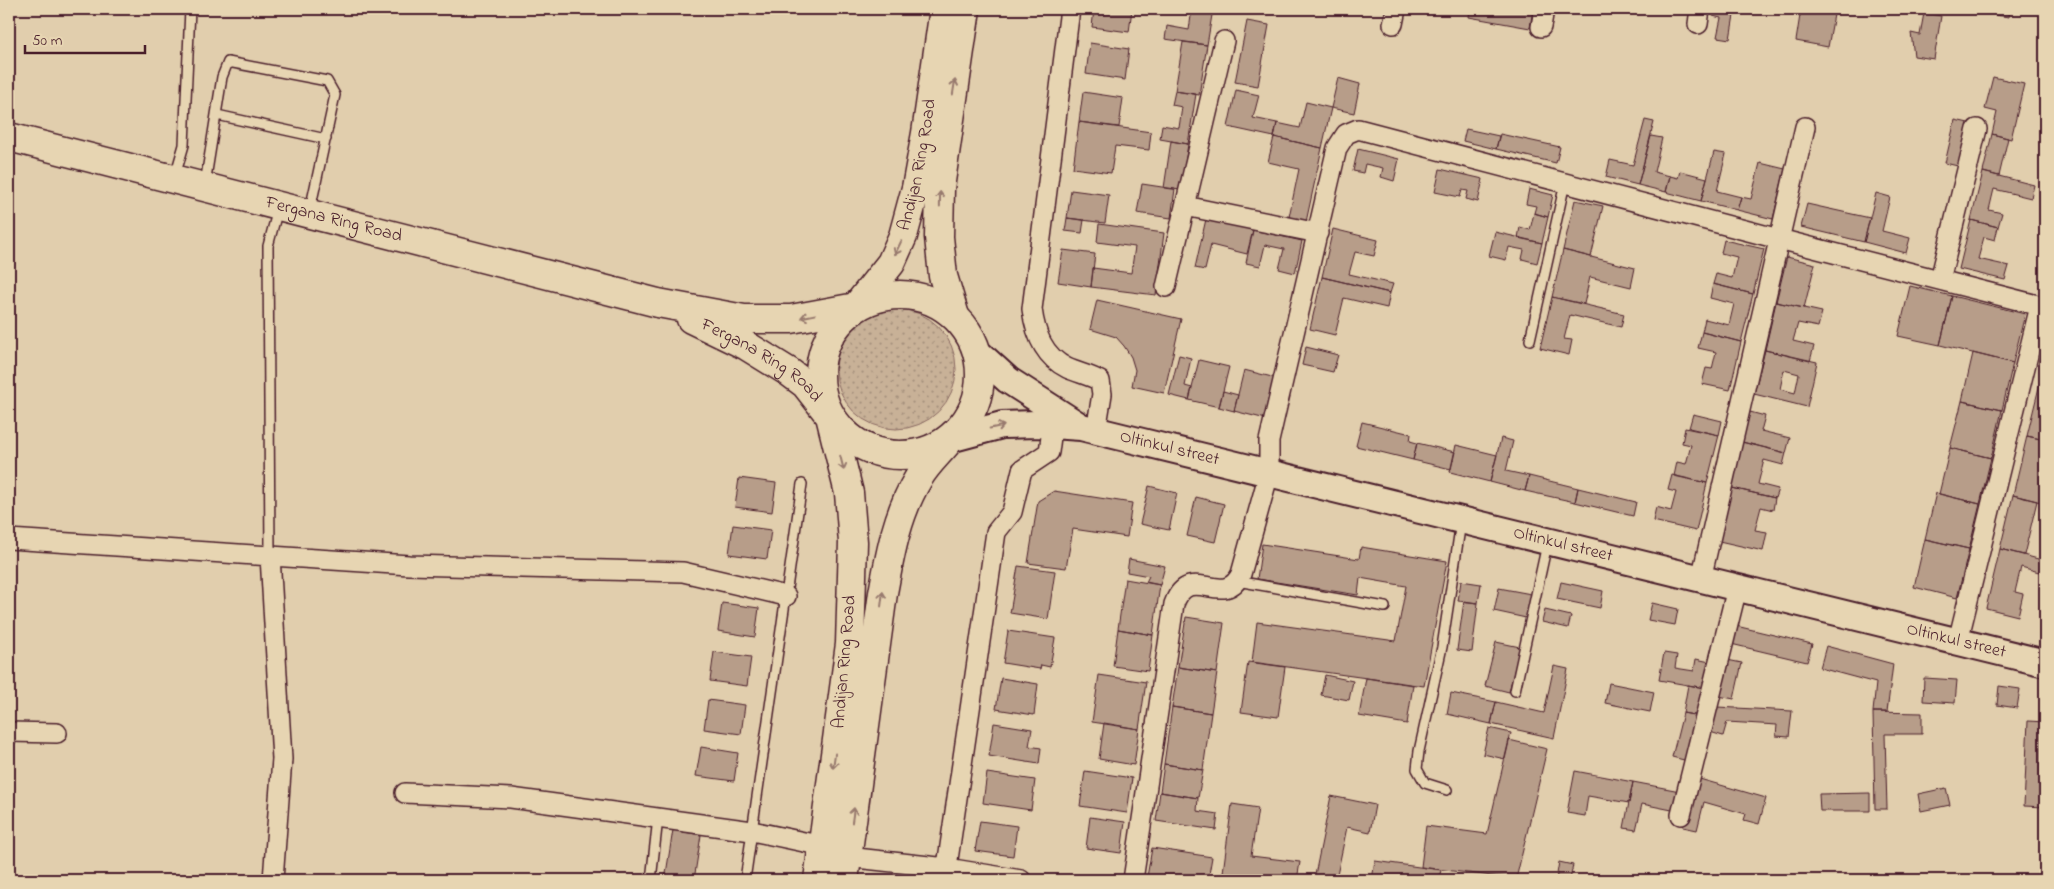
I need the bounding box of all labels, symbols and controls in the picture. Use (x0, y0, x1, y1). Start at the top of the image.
scale bar (25, 22, 145, 54)
text: 50 m (32, 30, 63, 52)
one-way arrow (950, 79, 960, 95)
street label: Andijan Ring Road (892, 97, 944, 234)
street label: Fergana Ring Road (261, 190, 405, 250)
one-way arrow (935, 191, 945, 208)
one-way arrow (892, 240, 902, 255)
one-way arrow (801, 311, 817, 321)
street label: Fergana Ring Road (695, 312, 828, 408)
one-way arrow (989, 422, 1005, 431)
street label: Oltinkul street (1117, 424, 1222, 473)
one-way arrow (837, 455, 847, 471)
street label: Oltinkul street (1510, 520, 1615, 570)
one-way arrow (877, 591, 887, 607)
street label: Andijan Ring Road (826, 594, 865, 730)
street label: Oltinkul street (1904, 617, 2009, 666)
one-way arrow (829, 753, 839, 769)
one-way arrow (848, 807, 858, 823)

